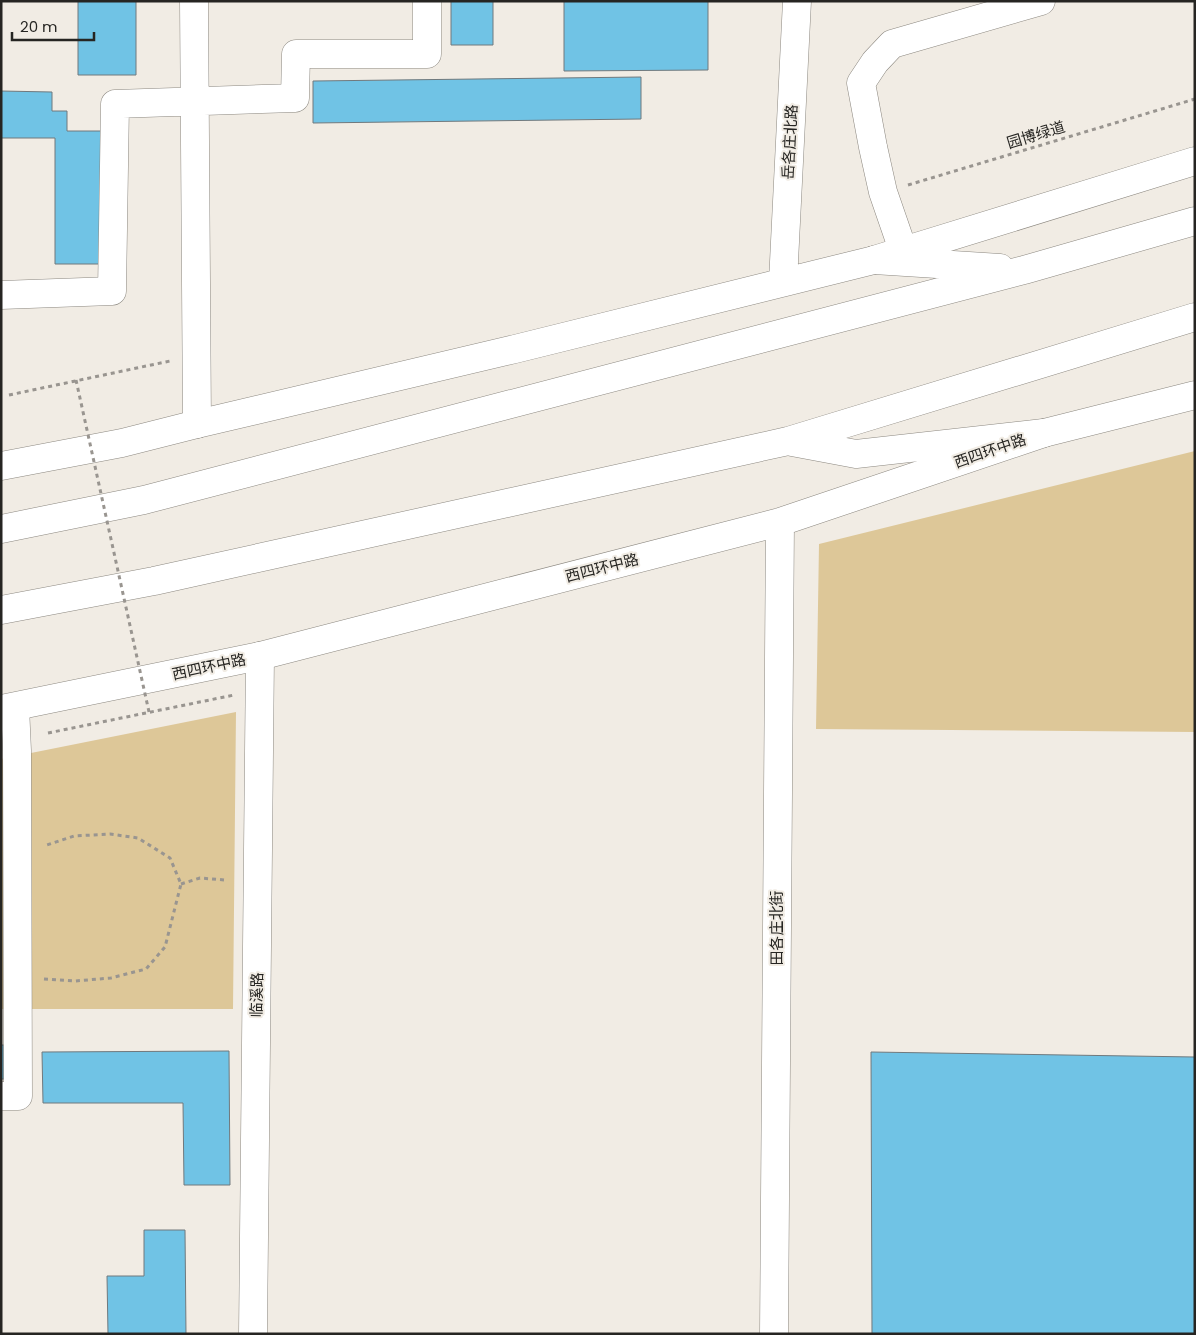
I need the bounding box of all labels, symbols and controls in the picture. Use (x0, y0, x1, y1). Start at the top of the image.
scale bar (12, 10, 95, 42)
text: 20 m (20, 16, 58, 37)
street label: 岳各庄北路 (777, 104, 802, 180)
street label: 园博绿道 (1004, 116, 1068, 153)
street label: 西四环中路 (951, 428, 1029, 473)
street label: 西四环中路 (563, 548, 641, 587)
street label: 西四环中路 (170, 648, 248, 685)
street label: 田各庄北街 (766, 890, 787, 966)
street label: 临溪路 (246, 972, 267, 1018)

